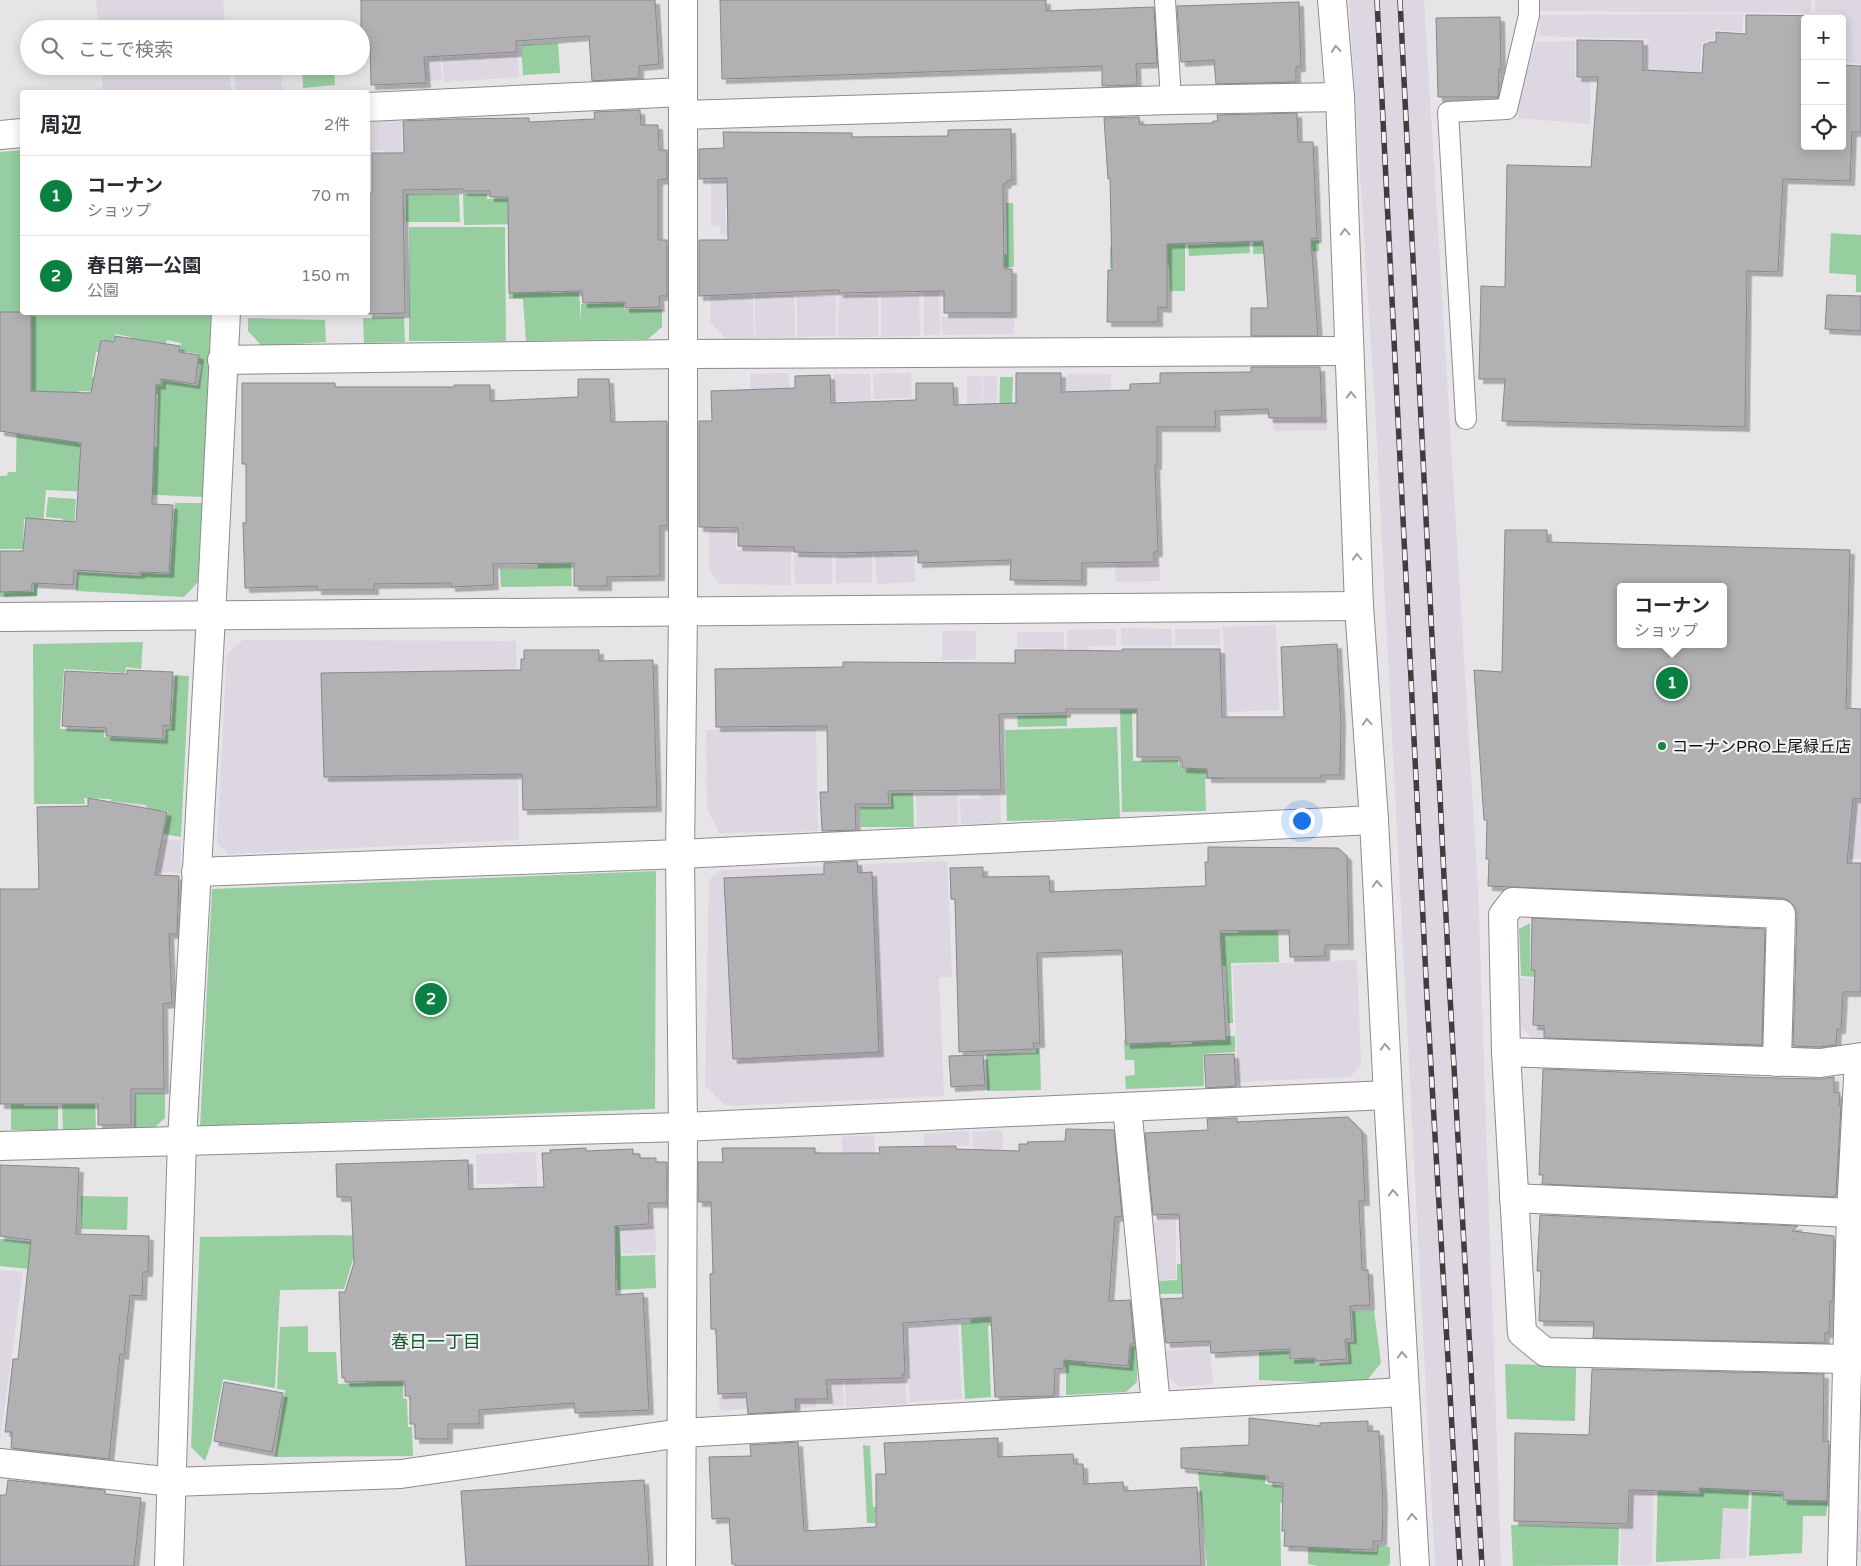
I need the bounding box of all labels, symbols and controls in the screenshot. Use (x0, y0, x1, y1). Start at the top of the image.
map controls (1801, 15, 1846, 150)
button: + (1801, 15, 1846, 60)
search box (20, 20, 370, 75)
icon: search (38, 34, 66, 62)
text: ここで検索 (78, 39, 173, 61)
one-way arrow (1331, 44, 1342, 52)
button: − (1801, 60, 1846, 105)
button: locate (1801, 105, 1846, 150)
text: 周辺 (40, 113, 82, 138)
text: 2件 (324, 115, 350, 135)
text: コーナン (87, 175, 163, 197)
text: 1 (51, 186, 61, 206)
text: 70 m (311, 186, 350, 206)
text: ショップ (87, 201, 151, 221)
one-way arrow (1340, 228, 1350, 236)
text: 春日第一公園 (87, 255, 201, 277)
text: 2 (51, 266, 61, 286)
text: 150 m (301, 266, 350, 286)
text: 公園 (87, 281, 119, 301)
one-way arrow (1346, 390, 1356, 398)
one-way arrow (1351, 553, 1362, 561)
popup (1617, 583, 1727, 648)
text: コーナン (1634, 595, 1710, 617)
text: ショップ (1634, 621, 1698, 641)
pin: 1 (1656, 664, 1688, 702)
one-way arrow (1362, 718, 1373, 726)
place label: コーナンPRO上尾緑丘店 (1672, 737, 1851, 757)
marker: コーナンPRO上尾緑丘店 (1656, 740, 1668, 752)
your location (1289, 808, 1315, 834)
one-way arrow (1372, 880, 1383, 888)
pin: 2 (415, 980, 447, 1018)
one-way arrow (1380, 1042, 1391, 1050)
one-way arrow (1388, 1189, 1399, 1197)
district label: 春日一丁目 (391, 1331, 481, 1353)
one-way arrow (1397, 1351, 1408, 1359)
one-way arrow (1406, 1513, 1417, 1521)

